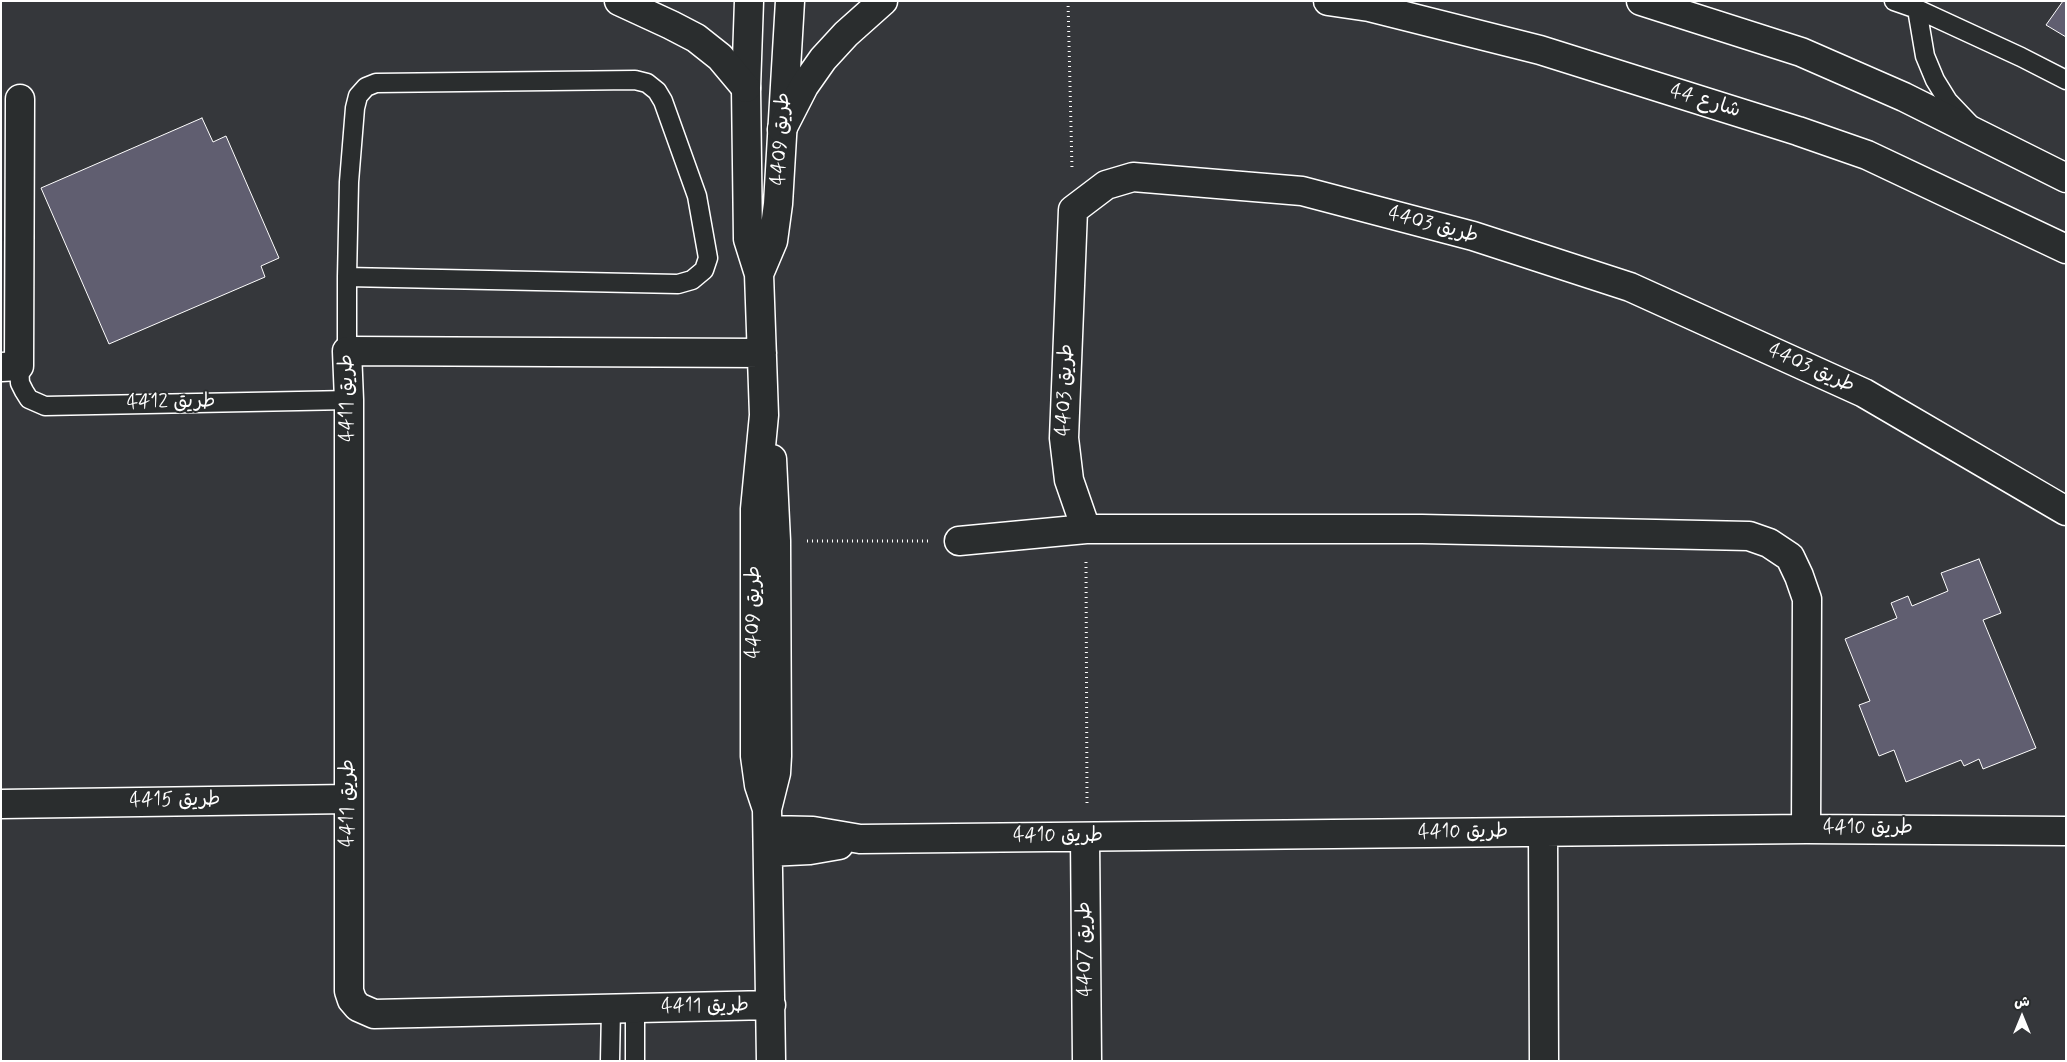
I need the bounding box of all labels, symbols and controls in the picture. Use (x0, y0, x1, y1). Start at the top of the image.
street label: شارع 44 (1667, 80, 1743, 124)
street label: طريق 4409 (768, 92, 796, 186)
street label: طريق 4403 (1385, 202, 1481, 250)
street label: طريق 4403 (1764, 339, 1858, 399)
street label: طريق 4403 (1052, 343, 1080, 437)
street label: طريق 4411 (335, 354, 361, 442)
street label: طريق 4412 (126, 390, 216, 416)
street label: طريق 4409 (743, 565, 767, 659)
street label: طريق 4411 (337, 759, 361, 847)
street label: طريق 4415 (129, 788, 221, 814)
street label: طريق 4410 (1823, 817, 1913, 841)
street label: طريق 4410 (1418, 820, 1508, 846)
street label: طريق 4410 (1013, 825, 1103, 849)
street label: طريق 4407 (1073, 901, 1099, 997)
north arrow (1997, 992, 2047, 1042)
text: ش (2014, 993, 2030, 1011)
street label: طريق 4411 (661, 994, 749, 1020)

